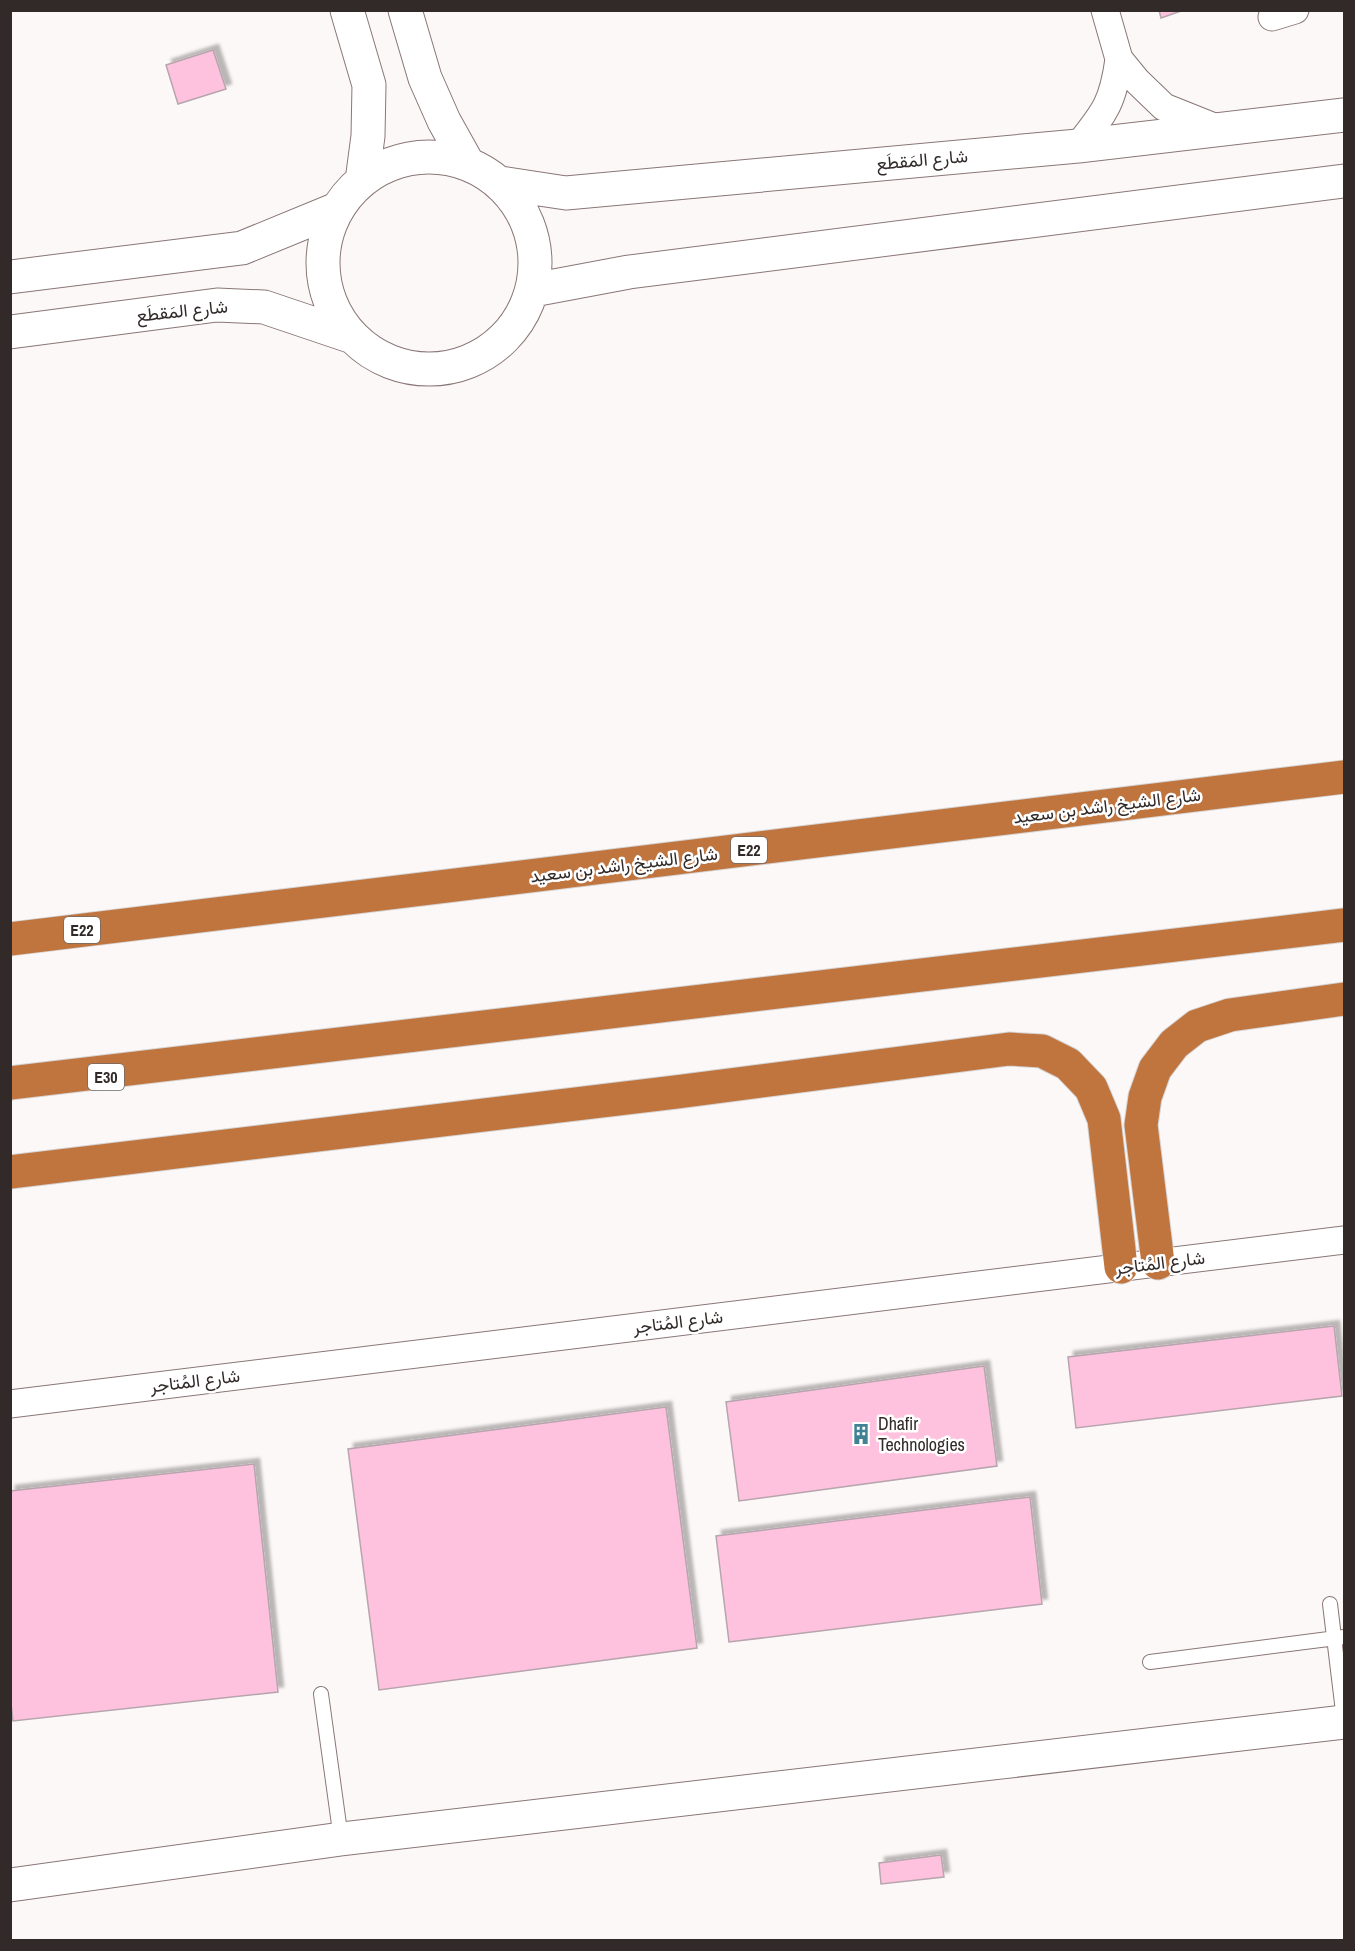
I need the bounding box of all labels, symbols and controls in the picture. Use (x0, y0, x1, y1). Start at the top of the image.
street label: شارع المَقطَع (875, 143, 969, 176)
street label: شارع المَقطَع (135, 293, 229, 328)
street label: شارع الشيخ راشد بن سعيد (1012, 782, 1202, 829)
road number: E22 (731, 837, 767, 863)
street label: شارع الشيخ راشد بن سعيد (529, 841, 719, 888)
road number: E22 (64, 917, 100, 943)
road number: E30 (88, 1064, 124, 1090)
street label: شارع المُتاجر (1112, 1245, 1206, 1281)
street label: شارع المُتاجر (630, 1304, 724, 1340)
street label: شارع المُتاجر (147, 1363, 241, 1399)
place label: Dhafir Technologies (878, 1411, 965, 1457)
building icon: Dhafir Technologies (849, 1422, 873, 1446)

